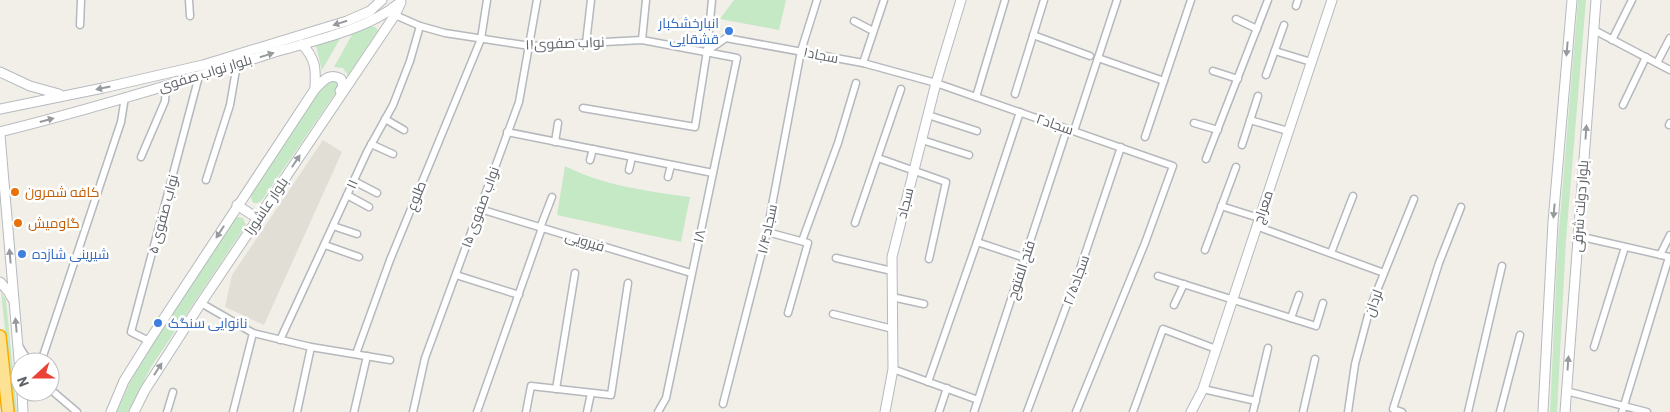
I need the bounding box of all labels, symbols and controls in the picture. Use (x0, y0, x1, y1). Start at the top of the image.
place label: انبارخشکبار قشقایی (658, 14, 719, 47)
one-way arrow (332, 20, 347, 28)
marker: انبارخشکبار قشقایی (723, 25, 735, 37)
street label: ۱۱نواب صفوی (525, 33, 605, 52)
one-way arrow (1563, 41, 1571, 57)
street label: ۱سجاد (802, 43, 840, 66)
street label: بلوار نواب صفوی (156, 50, 254, 95)
one-way arrow (259, 51, 274, 58)
one-way arrow (95, 84, 110, 92)
street label: ۲سجاد (1034, 109, 1076, 138)
one-way arrow (40, 116, 55, 124)
one-way arrow (1582, 123, 1590, 139)
one-way arrow (291, 154, 301, 168)
street label: بلوار دولت شرقی (1568, 159, 1591, 253)
street label: نواب صفوی ۱۵ (457, 164, 502, 250)
street label: نواب صفوی ۵ (144, 173, 181, 255)
street label: بلوار عاشورا (240, 174, 291, 238)
street label: ۱۱ (342, 176, 361, 191)
street label: طلوع (402, 178, 430, 214)
place label: کافه شمرون (25, 183, 99, 200)
marker: کافه شمرون (9, 186, 21, 198)
street label: سجاد (893, 186, 917, 220)
street label: معراج (1249, 188, 1277, 226)
street label: ۱/۴سجاد (753, 203, 780, 255)
one-way arrow (1550, 203, 1558, 219)
place label: گاومیش (28, 214, 80, 231)
marker: گاومیش (12, 217, 24, 229)
one-way arrow (215, 225, 225, 238)
street label: فیرویی (563, 226, 607, 255)
street label: ۱۸ (689, 227, 708, 244)
street label: فتح الفتوح (1003, 238, 1039, 302)
place label: شیرینی شازده (32, 245, 109, 262)
one-way arrow (6, 248, 14, 264)
marker: شیرینی شازده (16, 248, 28, 260)
street label: ۲/۵سجاد (1059, 253, 1092, 307)
street label: لردان (1360, 287, 1385, 319)
place label: نانوایی سنگک (168, 314, 247, 331)
one-way arrow (12, 317, 20, 333)
marker: نانوایی سنگک (152, 317, 164, 329)
north arrow (10, 352, 60, 402)
one-way arrow (1564, 355, 1572, 371)
one-way arrow (153, 363, 163, 376)
text: N (13, 374, 32, 389)

